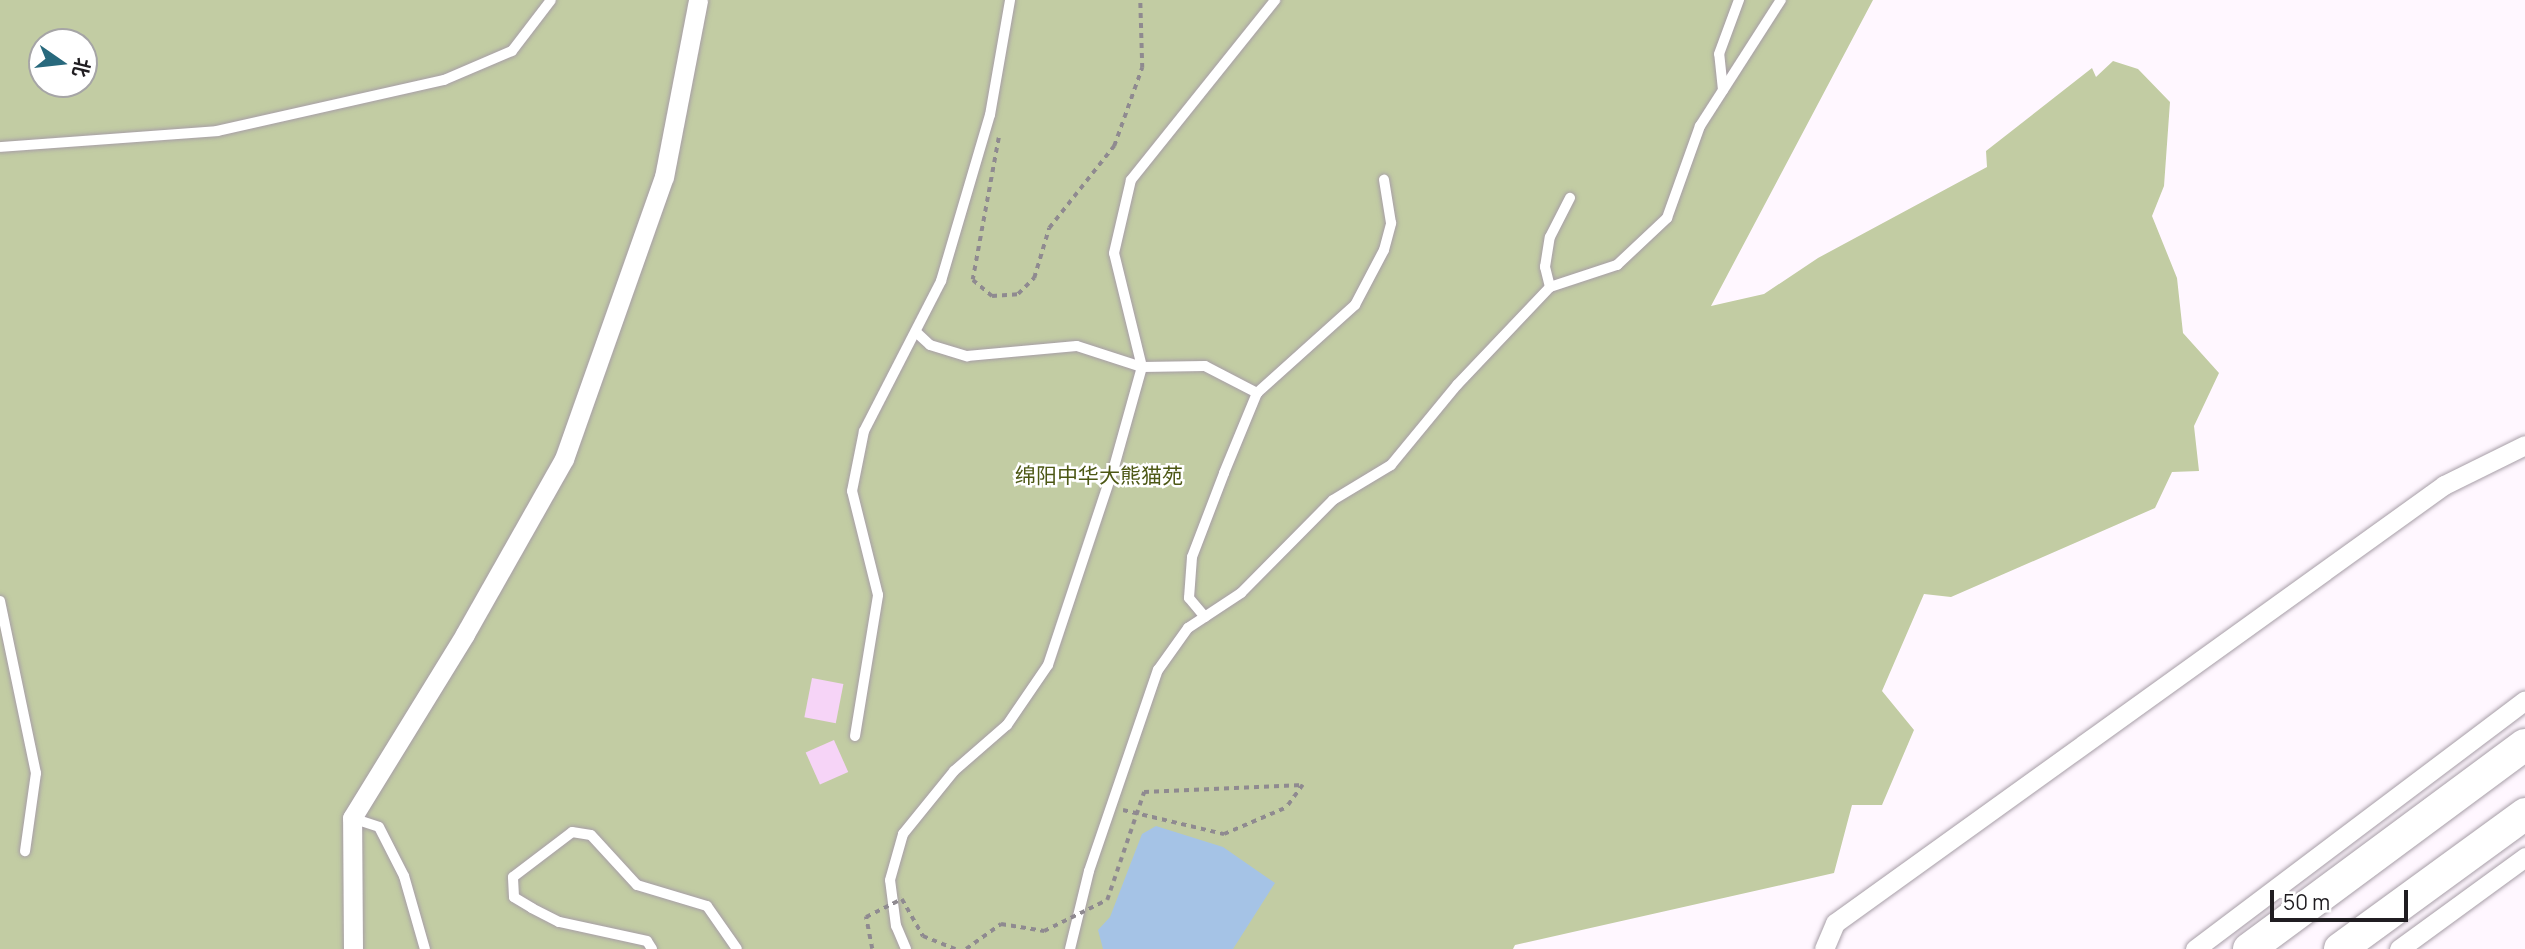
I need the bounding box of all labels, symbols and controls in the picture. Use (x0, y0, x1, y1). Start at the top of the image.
north arrow (28, 28, 98, 98)
text: 北 (67, 55, 96, 80)
park label: 绵阳中华大熊猫苑 (1015, 462, 1183, 488)
scale bar (2273, 876, 2411, 920)
text: 50 m (2283, 888, 2330, 916)

